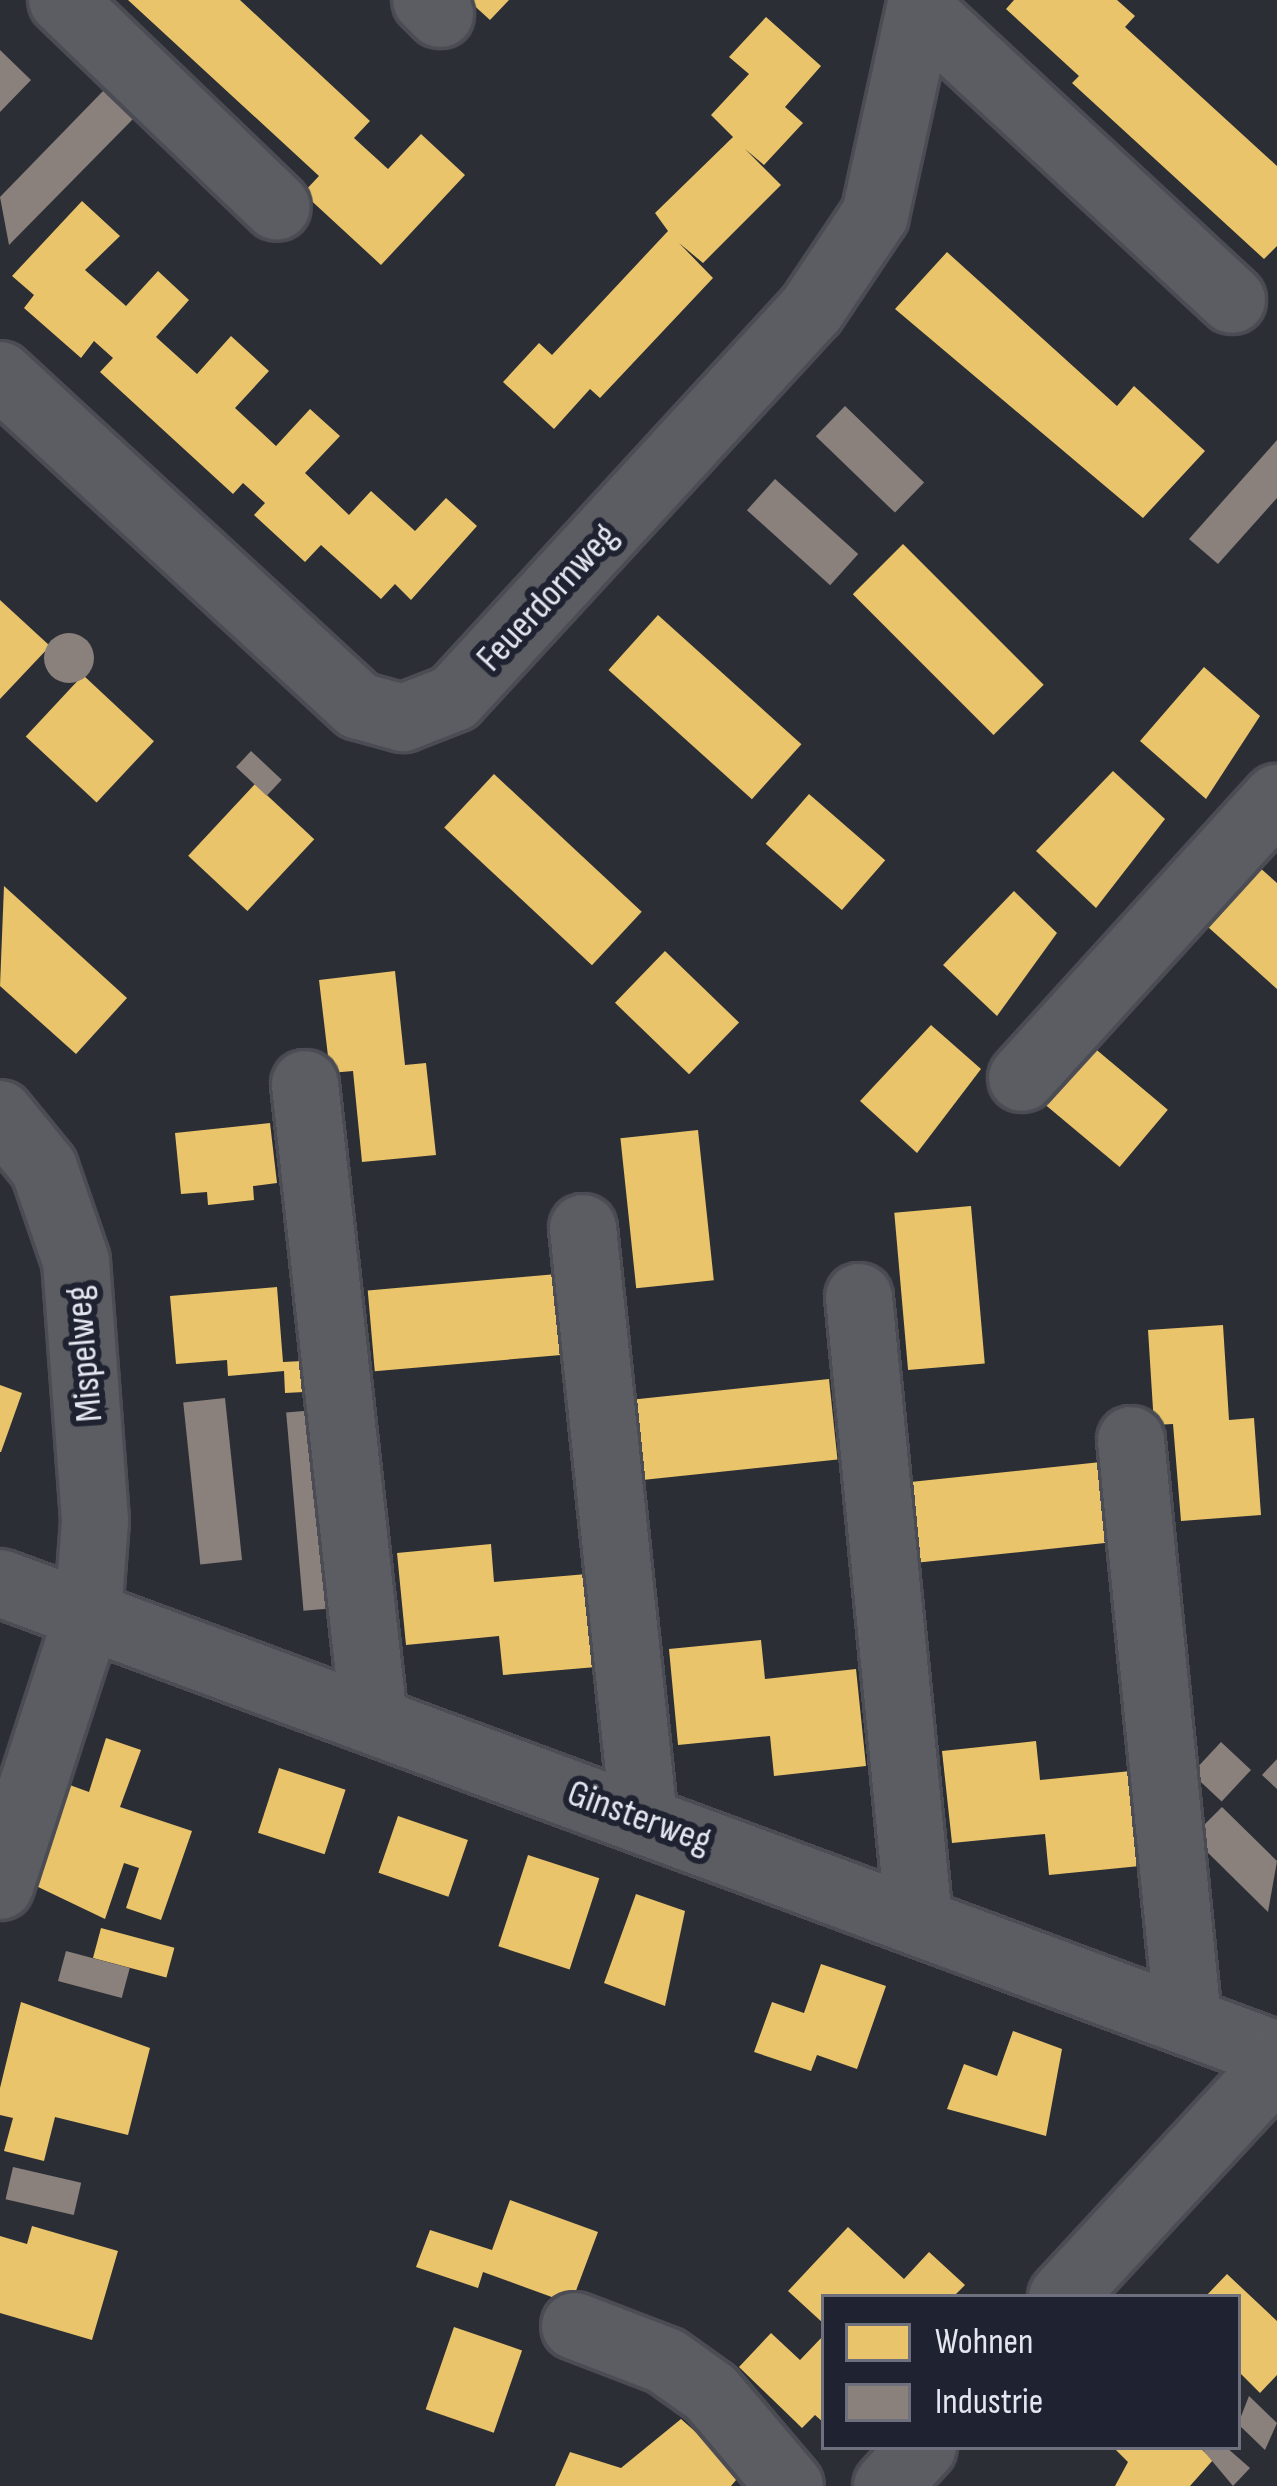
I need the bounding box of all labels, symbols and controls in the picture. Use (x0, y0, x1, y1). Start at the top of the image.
street label: Feuerdornweg (468, 514, 628, 682)
street label: Mispelweg (56, 1284, 114, 1424)
street label: Ginsterweg (561, 1770, 717, 1866)
legend (821, 2294, 1241, 2450)
text: Wohnen (935, 2321, 1033, 2364)
text: Industrie (935, 2381, 1043, 2424)

